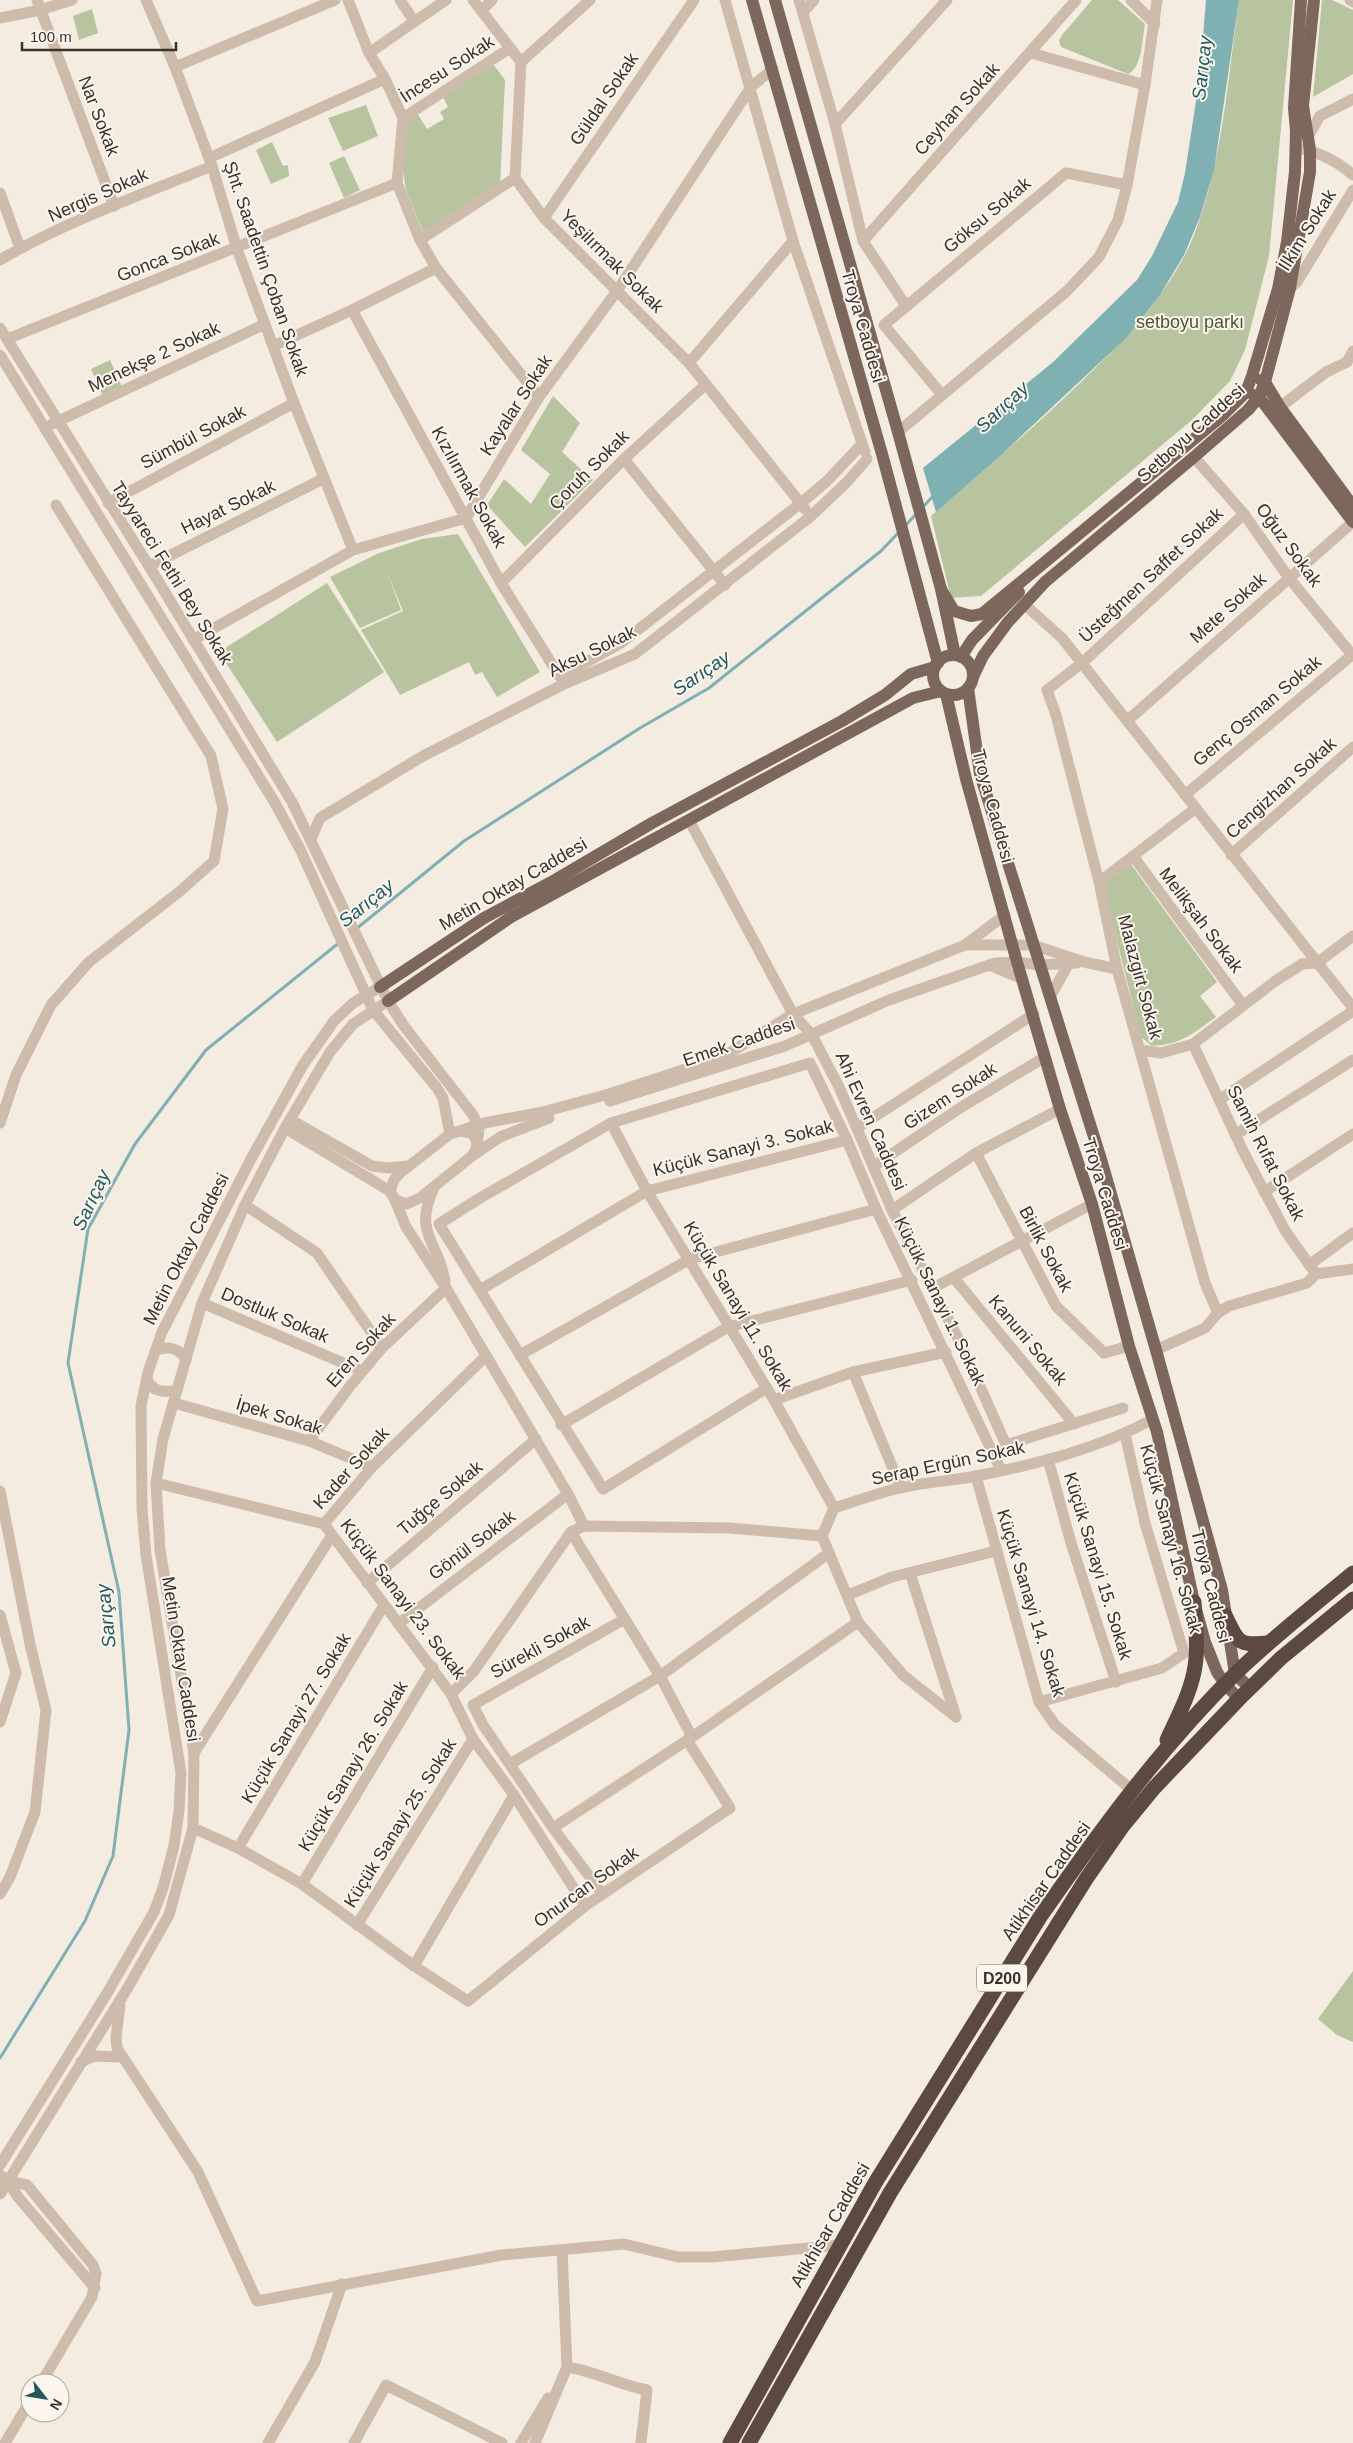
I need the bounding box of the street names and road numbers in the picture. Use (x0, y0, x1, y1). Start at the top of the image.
street label: İncesu Sokak (396, 31, 499, 107)
street label: Güldal Sokak (566, 48, 643, 149)
street label: Ceyhan Sokak (910, 58, 1004, 159)
street label: Nar Sokak (75, 73, 124, 160)
street label: Şht. Saadettin Çoban Sokak (220, 159, 313, 380)
street label: Nergis Sokak (45, 164, 152, 226)
street label: Göksu Sokak (940, 172, 1035, 257)
street label: İlkim Sokak (1274, 185, 1340, 274)
street label: Yeşilırmak Sokak (556, 205, 668, 317)
street label: Gonca Sokak (114, 228, 223, 286)
street label: Troya Caddesi (837, 267, 889, 385)
street label: Menekşe 2 Sokak (85, 317, 224, 396)
street label: Kayalar Sokak (476, 350, 557, 459)
street label: Setboyu Caddesi (1133, 380, 1249, 486)
street label: Sümbül Sokak (137, 400, 250, 473)
street label: Kızılırmak Sokak (428, 423, 511, 552)
street label: Çoruh Sokak (545, 425, 634, 514)
street label: Hayat Sokak (178, 475, 279, 538)
street label: Tayyareci Fethi Bey Sokak (107, 478, 237, 669)
street label: Oğuz Sokak (1252, 499, 1326, 591)
street label: Üsteğmen Saffet Sokak (1075, 503, 1228, 647)
street label: Mete Sokak (1186, 568, 1271, 647)
street label: Aksu Sokak (545, 621, 640, 681)
street label: Genç Osman Sokak (1189, 651, 1326, 770)
street label: Cengizhan Sokak (1222, 733, 1341, 843)
street label: Troya Caddesi (968, 747, 1018, 865)
street label: Metin Oktay Caddesi (436, 834, 590, 934)
street label: Melikşah Sokak (1155, 864, 1248, 977)
street label: Malazgirt Sokak (1114, 913, 1166, 1042)
street label: Emek Caddesi (680, 1013, 798, 1071)
street label: Ahi Evren Caddesi (832, 1049, 910, 1193)
street label: Gizem Sokak (900, 1058, 1001, 1134)
street label: Samih Rıfat Sokak (1223, 1082, 1309, 1225)
street label: Küçük Sanayi 3. Sokak (651, 1116, 836, 1180)
street label: Troya Caddesi (1078, 1135, 1132, 1253)
street label: Metin Oktay Caddesi (139, 1170, 233, 1328)
street label: Birlik Sokak (1015, 1203, 1077, 1296)
street label: Küçük Sanayi 1. Sokak (890, 1213, 990, 1389)
street label: Küçük Sanayi 11. Sokak (680, 1218, 797, 1395)
street label: Dostluk Sokak (218, 1283, 333, 1347)
street label: Kanuni Sokak (985, 1291, 1072, 1390)
street label: Eren Sokak (322, 1308, 400, 1391)
street label: İpek Sokak (233, 1393, 325, 1439)
street label: Kader Sokak (309, 1422, 394, 1513)
street label: Serap Ergün Sokak (870, 1437, 1027, 1489)
street label: Küçük Sanayi 16. Sokak (1136, 1442, 1206, 1637)
street label: Tuğçe Sokak (394, 1456, 487, 1539)
street label: Küçük Sanayi 15. Sokak (1060, 1470, 1136, 1663)
street label: Gönül Sokak (425, 1505, 520, 1584)
street label: Küçük Sanayi 14. Sokak (993, 1507, 1069, 1700)
street label: Küçük Sanayi 23. Sokak (336, 1515, 470, 1684)
street label: Troya Caddesi (1187, 1527, 1235, 1645)
street label: Metin Oktay Caddesi (158, 1575, 204, 1743)
street label: Sürekli Sokak (487, 1611, 594, 1682)
street label: Küçük Sanayi 27. Sokak (237, 1628, 355, 1807)
street label: Küçük Sanayi 26. Sokak (294, 1676, 412, 1855)
street label: Küçük Sanayi 25. Sokak (340, 1734, 461, 1911)
street label: Atikhisar Caddesi (998, 1818, 1094, 1944)
street label: Onurcan Sokak (530, 1842, 643, 1932)
road number: D200 (977, 1965, 1027, 1992)
street label: Atikhisar Caddesi (786, 2159, 874, 2291)

